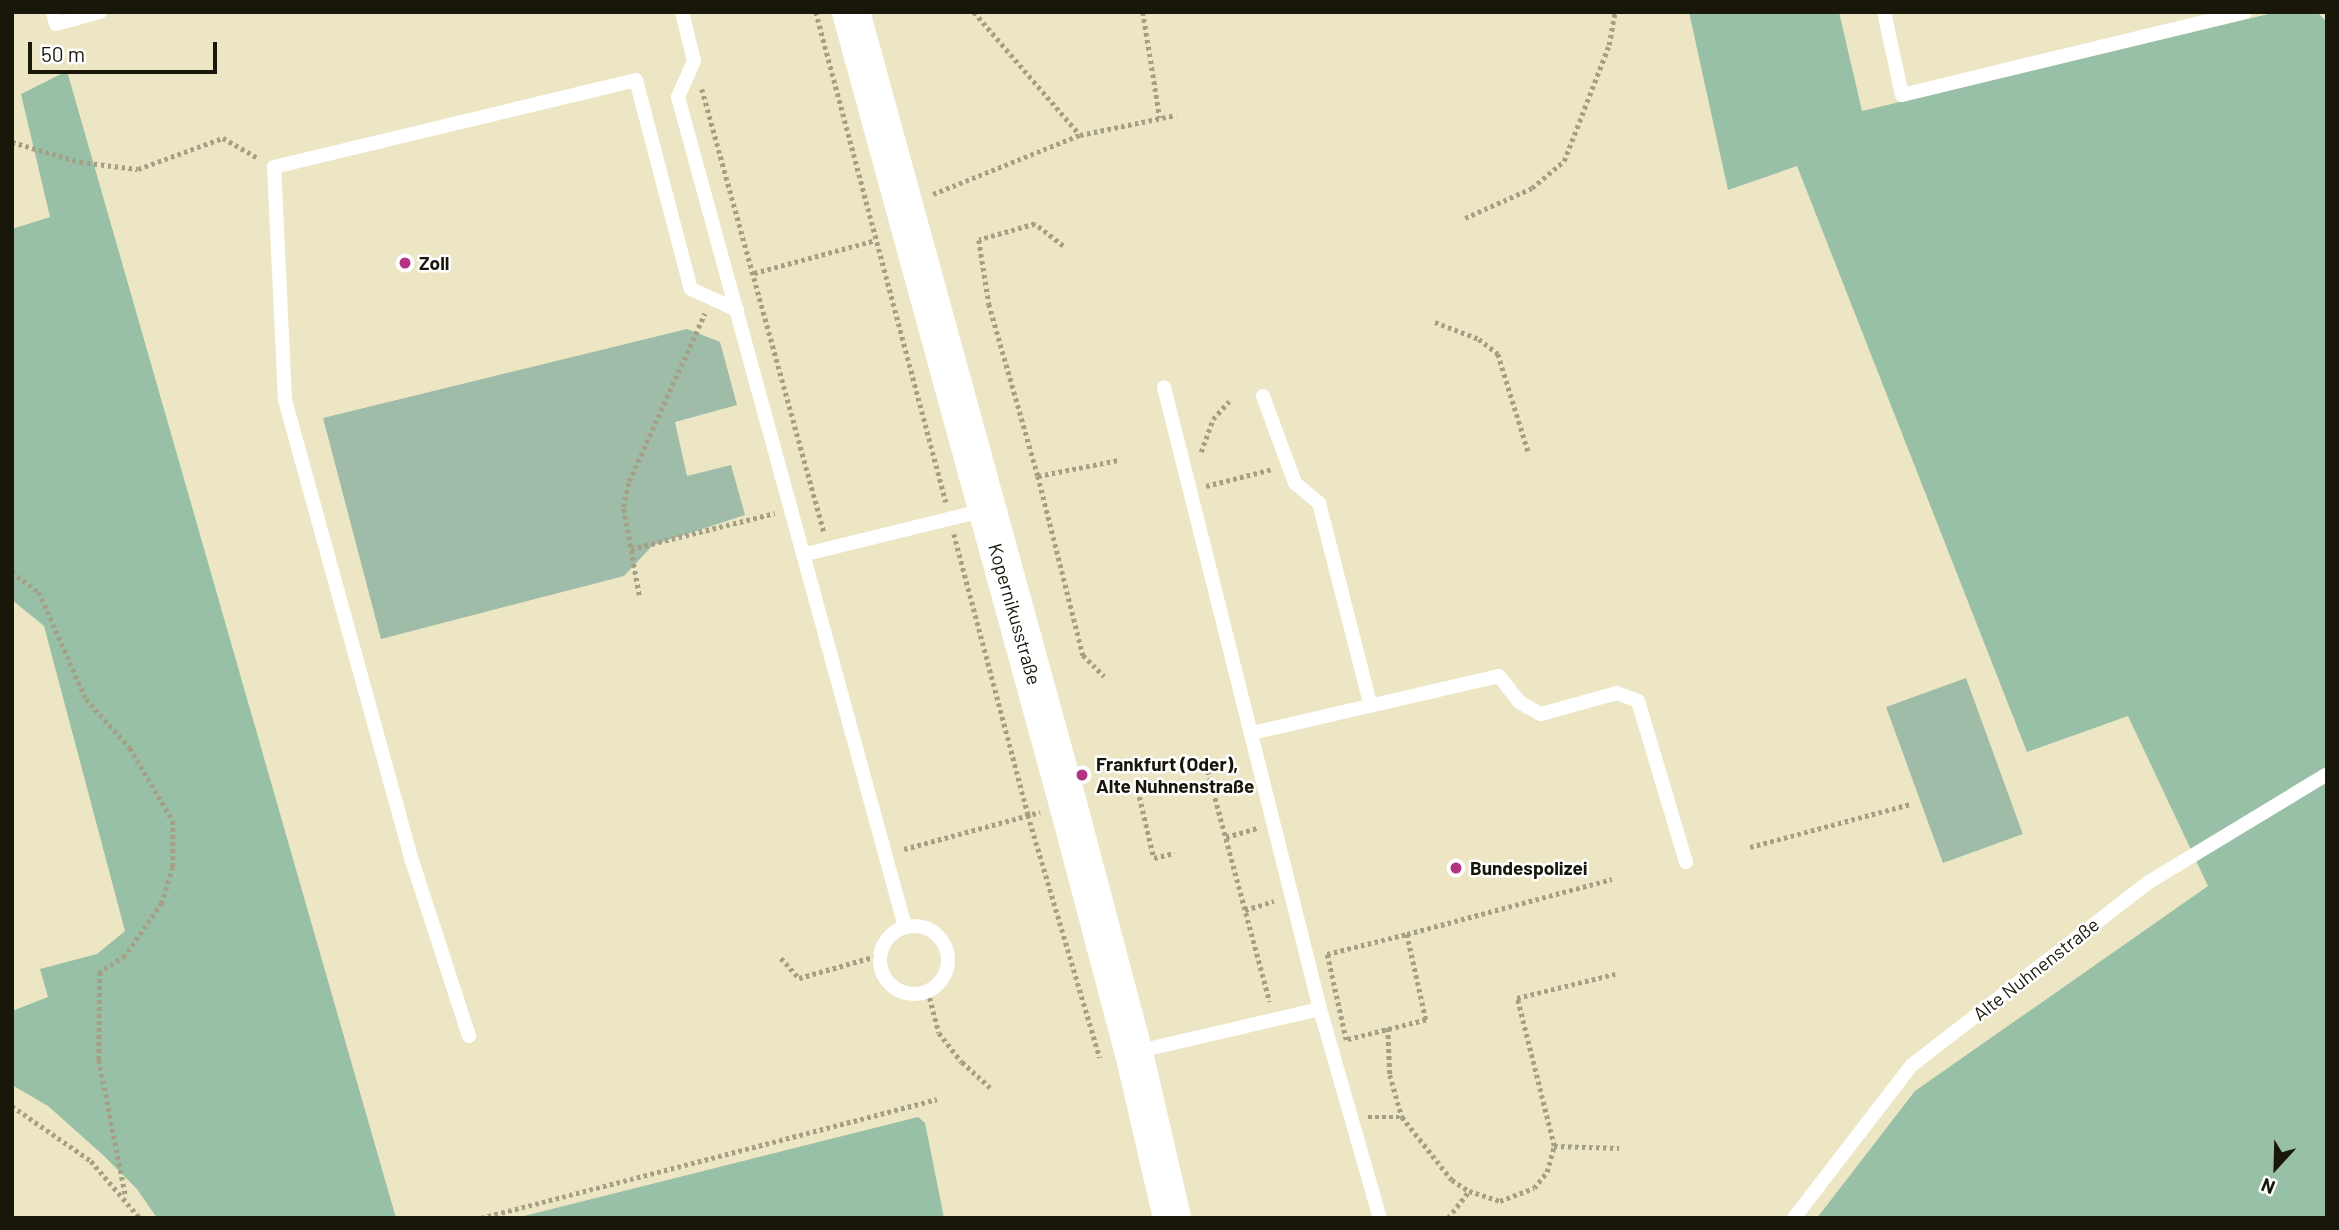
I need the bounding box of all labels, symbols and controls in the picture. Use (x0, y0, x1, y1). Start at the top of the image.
scale bar (32, 28, 220, 72)
text: 50 m (41, 41, 85, 66)
place label: Zoll (419, 252, 449, 274)
marker: Zoll (397, 255, 413, 271)
street label: Kopernikusstraße (984, 541, 1046, 687)
place label: Frankfurt (Oder), Alte Nuhnenstraße (1096, 753, 1254, 797)
marker: Frankfurt (Oder), Alte Nuhnenstraße (1074, 767, 1090, 783)
place label: Bundespolizei (1470, 857, 1588, 879)
marker: Bundespolizei (1448, 860, 1464, 876)
street label: Alte Nuhnenstraße (1968, 913, 2104, 1025)
north arrow (2241, 1132, 2311, 1202)
text: N (2258, 1174, 2278, 1200)

